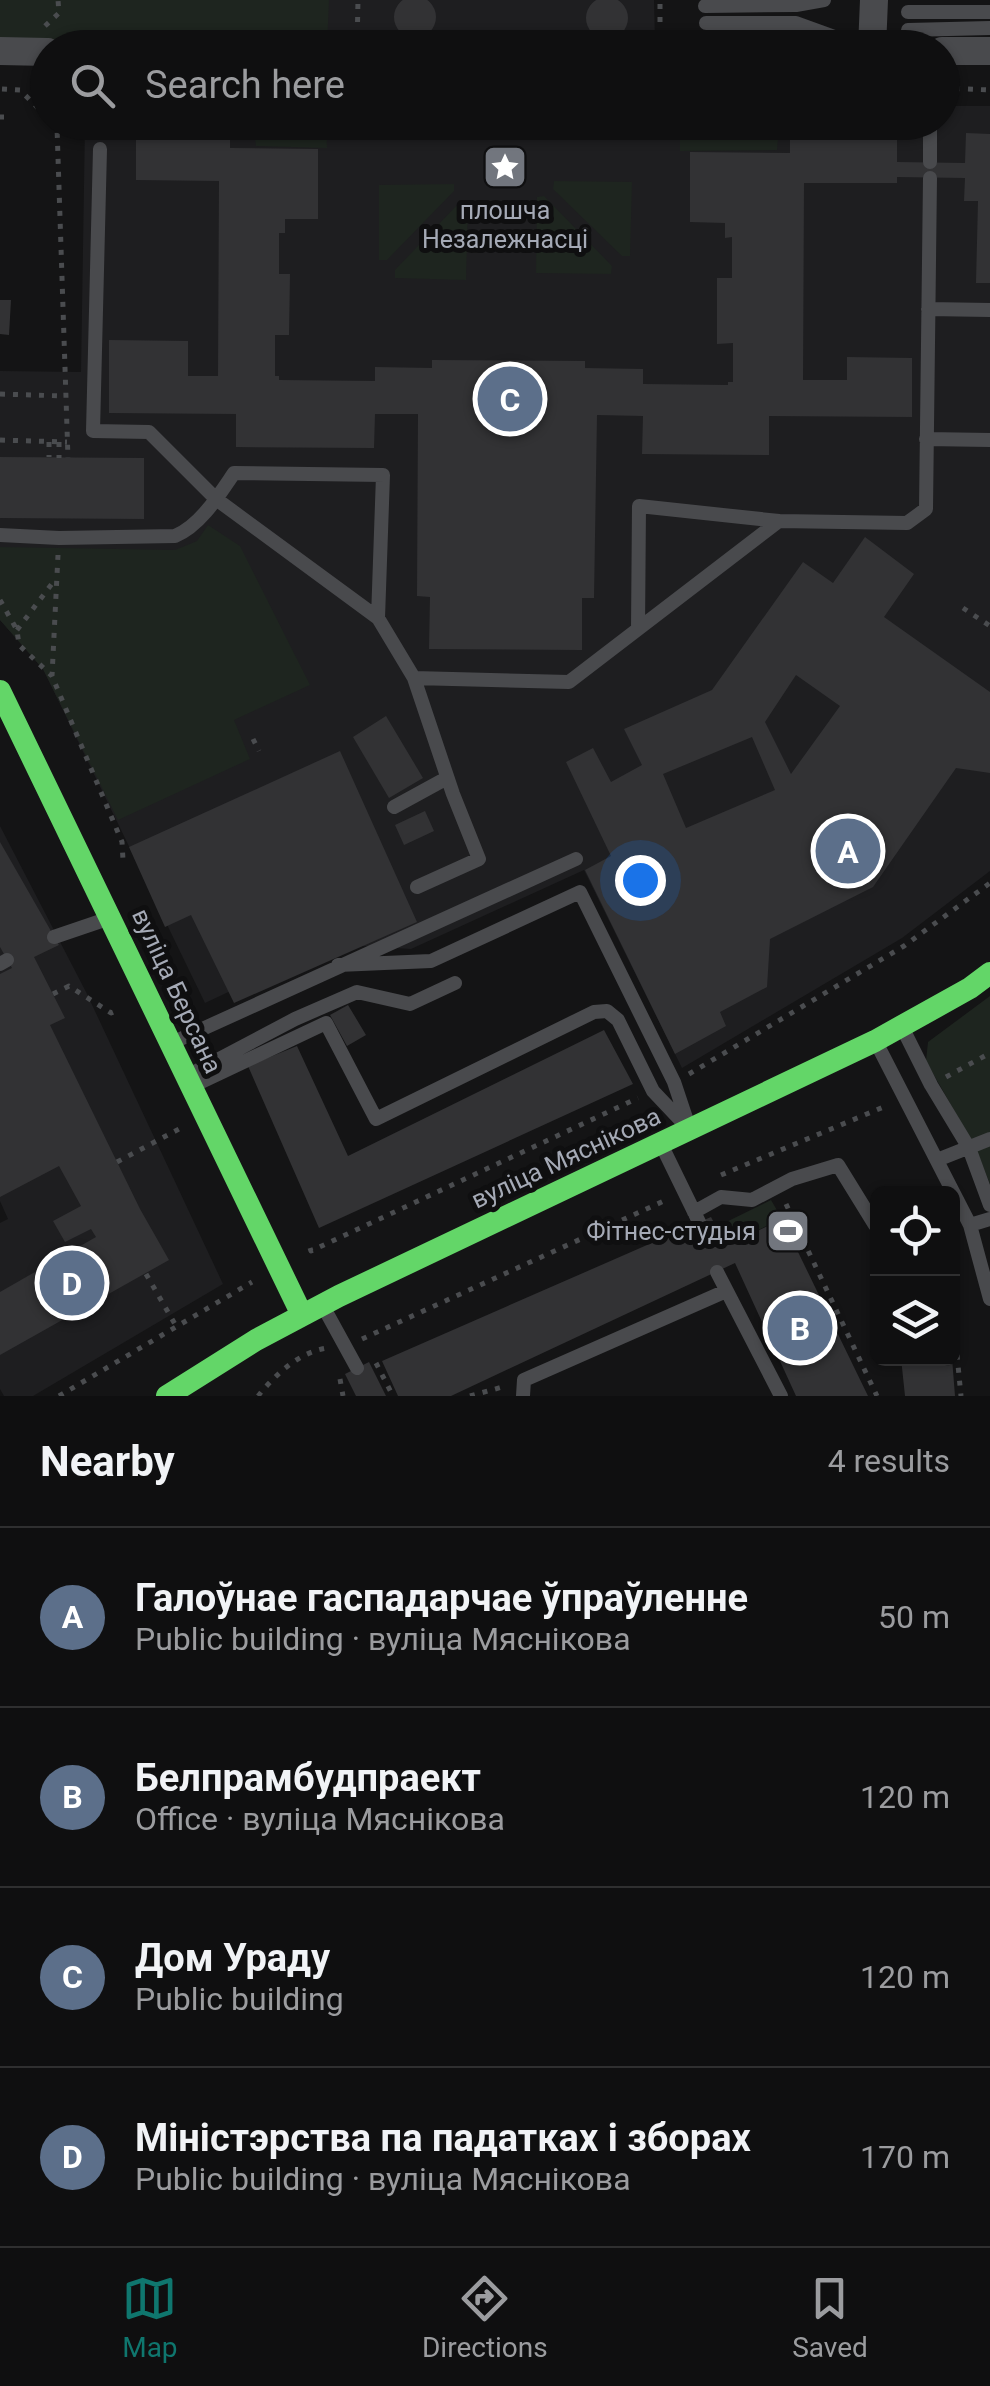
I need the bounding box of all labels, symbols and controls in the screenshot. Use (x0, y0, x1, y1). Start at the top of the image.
search box (30, 30, 960, 140)
icon: search (65, 58, 120, 113)
text: Search here (145, 63, 345, 107)
place icon: плошча Незалежнасці (482, 144, 528, 190)
place label: плошча Незалежнасці (422, 196, 588, 254)
pin: C (478, 362, 542, 436)
pin: A (816, 814, 880, 888)
your location (615, 855, 666, 906)
street label: вуліца Берсана (126, 904, 228, 1078)
street label: вуліца Мяснікова (467, 1102, 665, 1214)
map controls (870, 1186, 960, 1366)
button: locate (870, 1186, 960, 1276)
sports icon: Фітнес-студыя (765, 1208, 811, 1254)
place label: Фітнес-студыя (586, 1217, 756, 1246)
pin: D (40, 1246, 104, 1320)
button: layers (870, 1276, 960, 1366)
pin: B (768, 1290, 832, 1366)
text: Nearby (40, 1437, 175, 1486)
text: 4 results (828, 1442, 950, 1480)
text: Галоўнае гаспадарчае ўпраўленне (135, 1576, 748, 1620)
text: A (62, 1598, 83, 1636)
text: 50 m (878, 1598, 950, 1636)
text: Public building · вуліца Мяснікова (135, 1620, 631, 1658)
text: Белпрамбудпраект (135, 1756, 481, 1800)
text: B (62, 1778, 83, 1816)
text: 120 m (860, 1778, 950, 1816)
text: Office · вуліца Мяснікова (135, 1800, 505, 1838)
text: Дом Ураду (135, 1936, 330, 1980)
text: C (62, 1958, 83, 1996)
text: 120 m (860, 1958, 950, 1996)
text: Public building (135, 1980, 344, 2018)
text: Міністэрства па падатках і зборах (135, 2116, 751, 2160)
text: D (62, 2138, 83, 2176)
text: 170 m (860, 2138, 950, 2176)
text: Public building · вуліца Мяснікова (135, 2160, 631, 2198)
tab: Map (122, 2271, 178, 2364)
tab: Directions (422, 2271, 548, 2364)
tab: Saved (792, 2271, 868, 2364)

